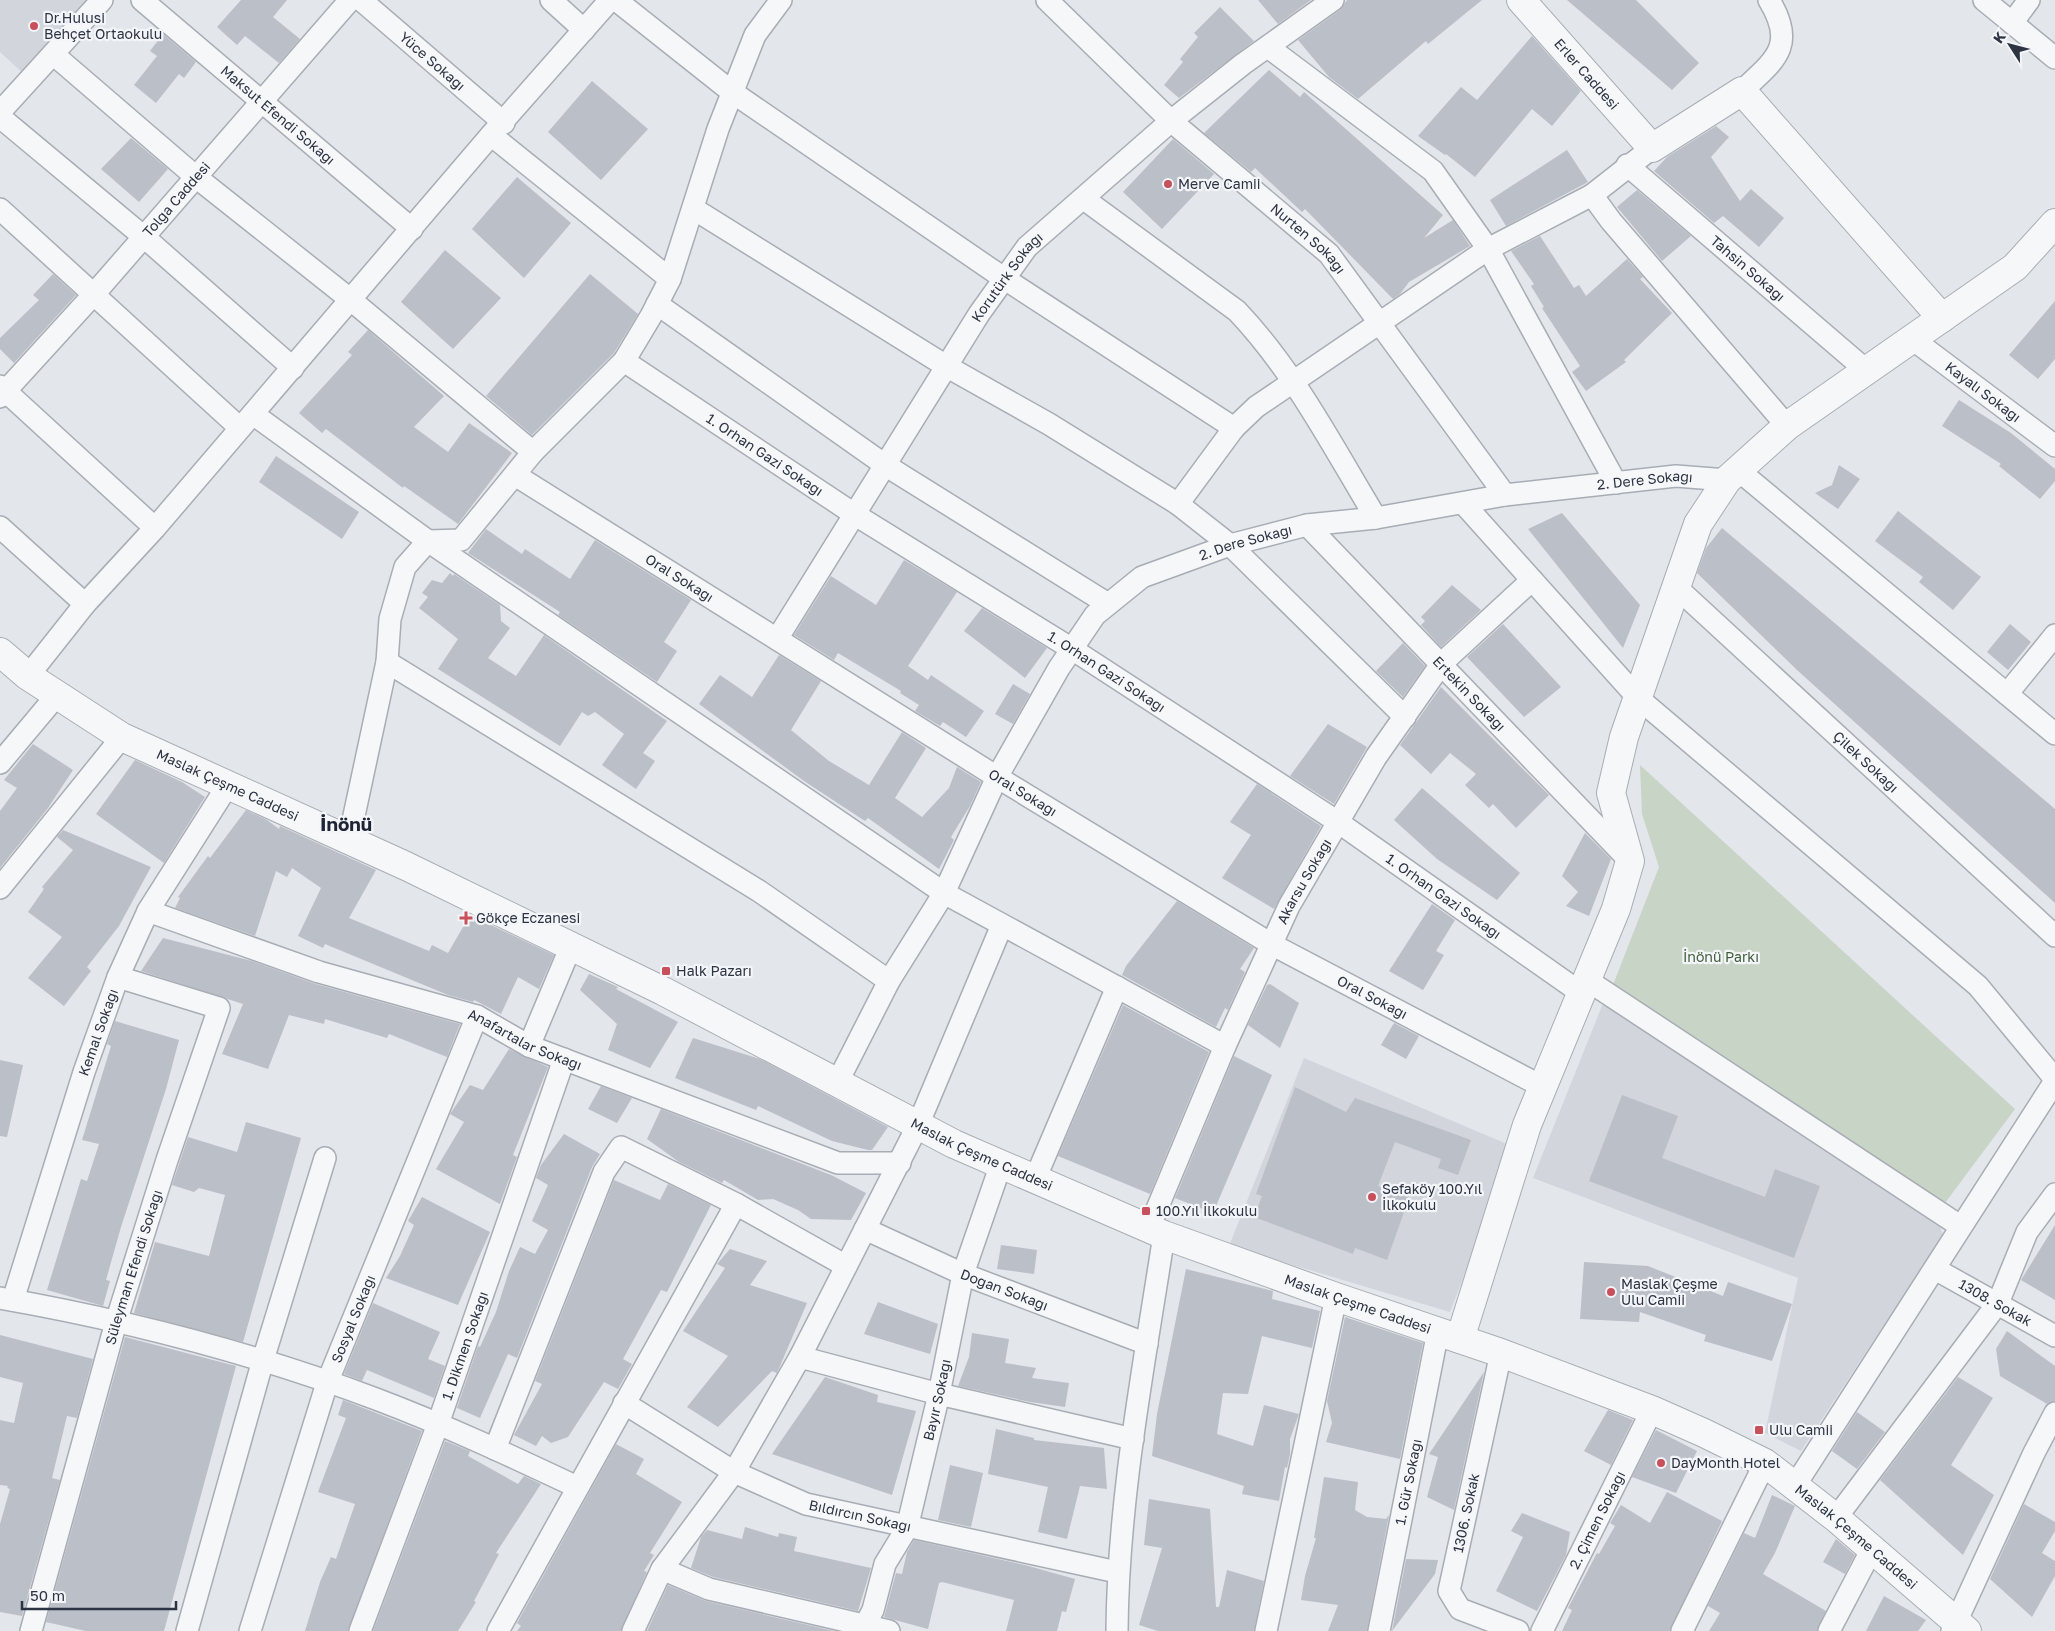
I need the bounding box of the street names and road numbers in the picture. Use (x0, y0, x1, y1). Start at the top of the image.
street label: Yüce Sokağı (396, 28, 469, 94)
street label: Erler Caddesi (1551, 35, 1623, 113)
street label: Maksut Efendi Sokağı (217, 62, 339, 168)
street label: Tolga Caddesi (139, 158, 213, 240)
street label: Nurten Sokağı (1267, 200, 1349, 277)
street label: Korutürk Sokağı (967, 228, 1046, 325)
street label: Tahsin Sokağı (1707, 232, 1789, 305)
street label: Kayalı Sokağı (1942, 358, 2024, 425)
street label: 1. Orhan Gazi Sokağı (703, 409, 827, 499)
street label: 2. Dere Sokağı (1596, 467, 1693, 493)
street label: 2. Dere Sokağı (1196, 520, 1294, 564)
street label: Oral Sokağı (642, 550, 717, 605)
street label: 1. Orhan Gazi Sokağı (1045, 627, 1169, 716)
street label: Ertekin Sokağı (1430, 652, 1509, 734)
street label: Çilek Sokağı (1830, 727, 1902, 796)
street label: Maslak Çeşme Caddesi (154, 745, 302, 824)
street label: Oral Sokağı (986, 765, 1060, 820)
street label: Akarsu Sokağı (1273, 835, 1335, 927)
street label: 1. Orhan Gazi Sokağı (1383, 850, 1505, 942)
street label: Oral Sokağı (1334, 971, 1410, 1022)
street label: Kemal Sokağı (74, 986, 121, 1078)
street label: Anafartalar Sokağı (466, 1005, 584, 1073)
street label: Maslak Çeşme Caddesi (908, 1114, 1056, 1194)
street label: Süleyman Efendi Sokağı (101, 1187, 165, 1347)
street label: Doğan Sokağı (958, 1265, 1051, 1314)
street label: Maslak Çeşme Caddesi (1282, 1270, 1434, 1337)
street label: Sosyal Sokağı (327, 1272, 378, 1365)
street label: 1308. Sokak (1956, 1275, 2035, 1329)
street label: 1. Dikmen Sokağı (438, 1289, 491, 1402)
street label: Bayır Sokağı (919, 1358, 954, 1442)
street label: 1. Gür Sokağı (1391, 1437, 1425, 1526)
street label: 2. Çimen Sokağı (1565, 1468, 1628, 1572)
street label: 1306. Sokak (1449, 1472, 1482, 1554)
street label: Maslak Çeşme Caddesi (1792, 1481, 1921, 1592)
street label: Bıldırcın Sokağı (807, 1496, 913, 1535)

